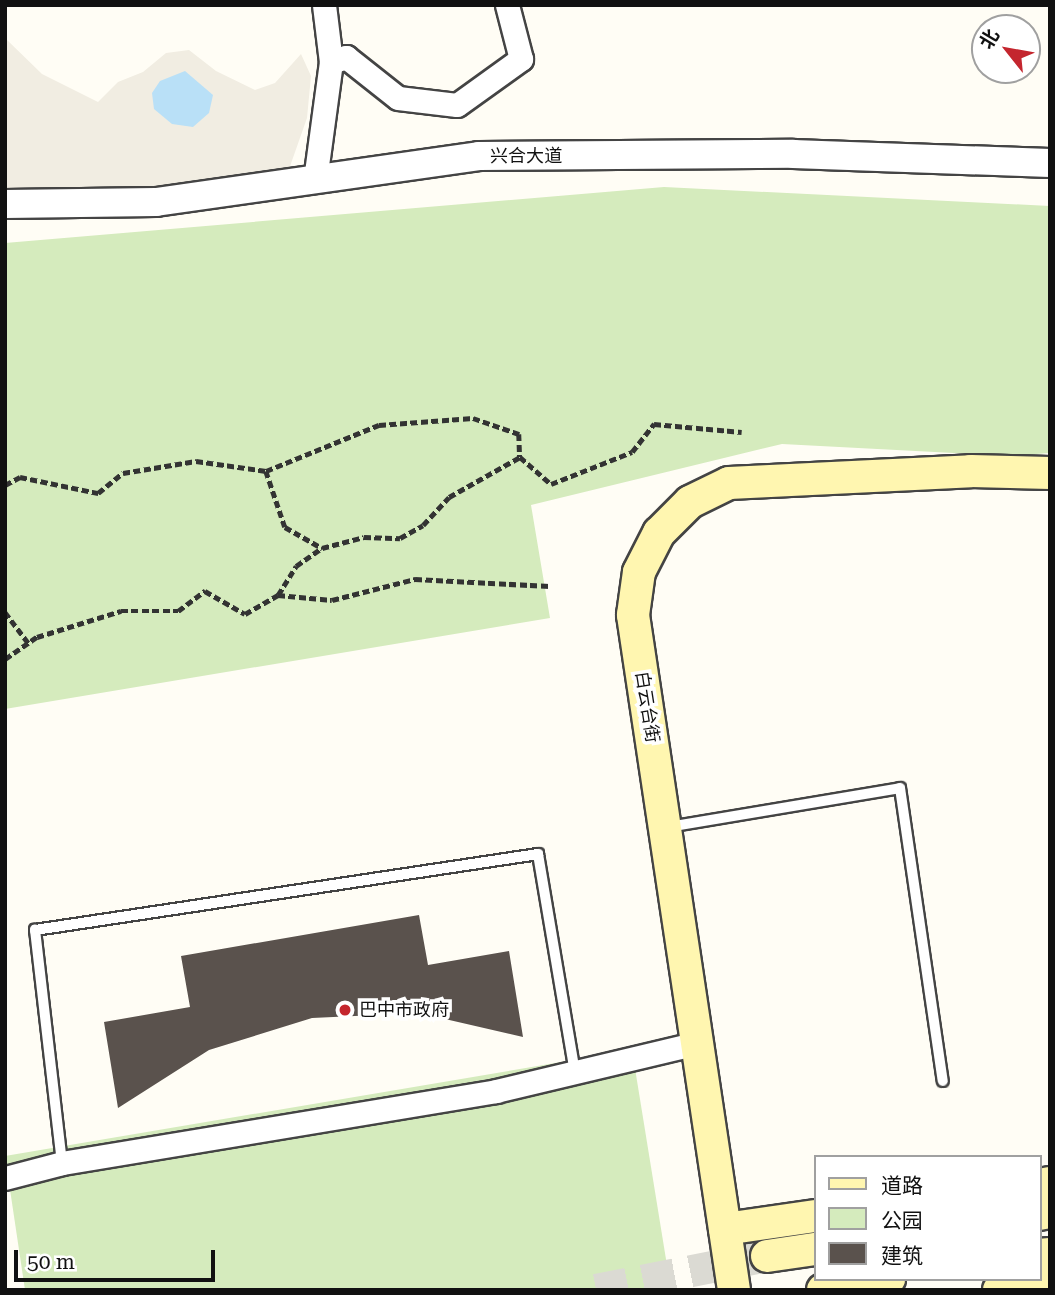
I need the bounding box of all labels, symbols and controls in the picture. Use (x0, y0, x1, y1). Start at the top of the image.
north arrow (971, 14, 1041, 84)
text: 北 (975, 25, 1004, 53)
street label: 兴合大道 (490, 145, 562, 167)
street label: 白云台街 (631, 670, 663, 744)
place label: 巴中市政府 (359, 999, 449, 1021)
marker: 巴中市政府 (337, 1002, 353, 1018)
legend (814, 1155, 1041, 1281)
text: 道路 (881, 1174, 923, 1198)
text: 公园 (881, 1209, 923, 1233)
scale bar (18, 1236, 219, 1280)
text: 建筑 (881, 1244, 923, 1268)
text: 50 m (27, 1250, 75, 1274)

